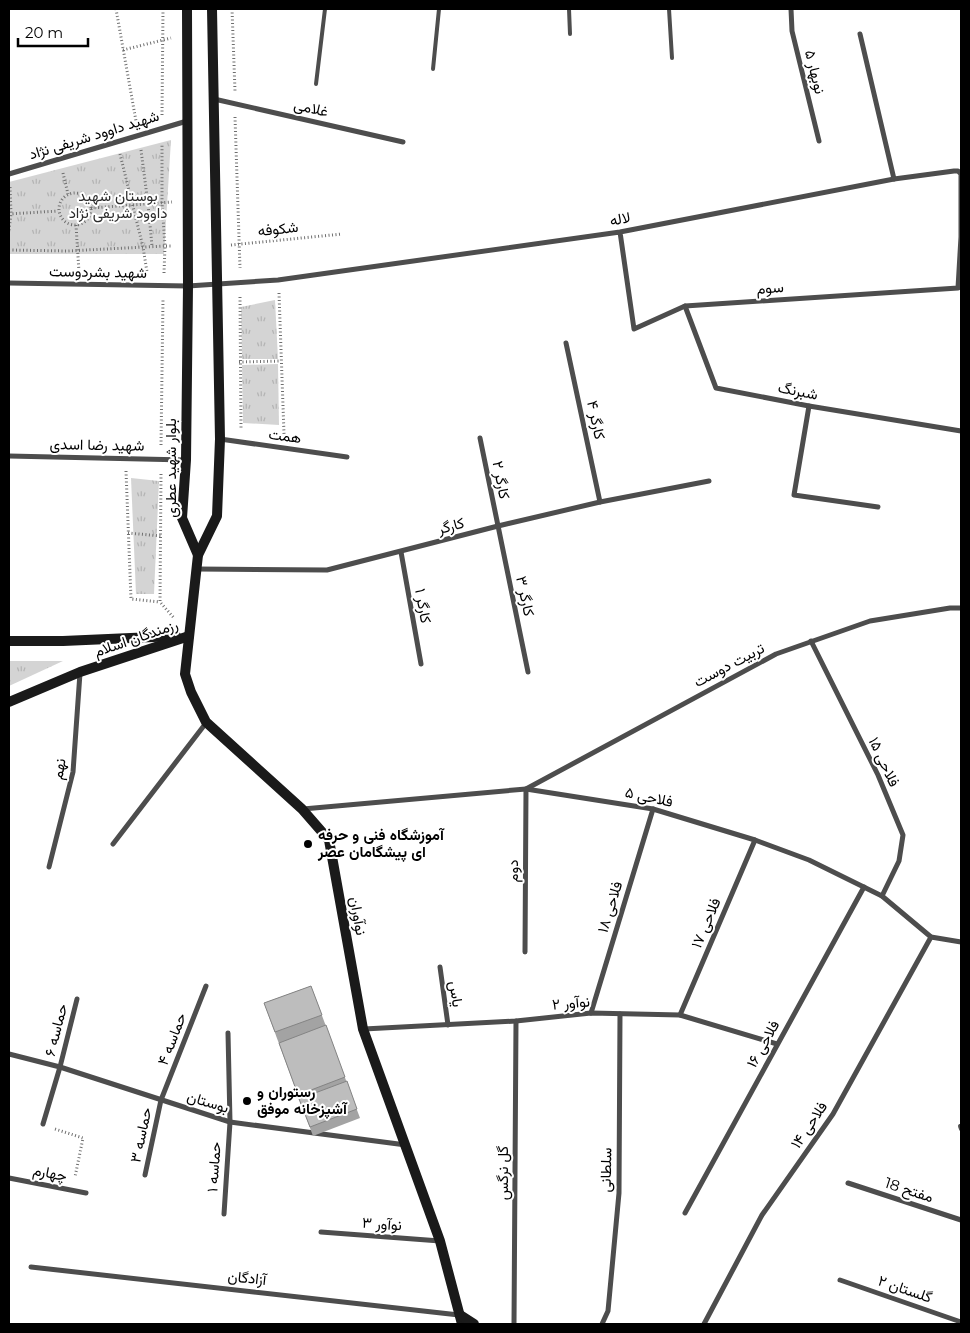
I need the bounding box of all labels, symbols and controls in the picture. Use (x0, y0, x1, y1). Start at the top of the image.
scale bar (18, 15, 88, 47)
text: 20 m (25, 23, 63, 42)
street label: نوبهار ۵ (801, 48, 830, 96)
street label: غلامی (292, 94, 330, 122)
street label: شهید داوود شریفی نژاد (26, 106, 162, 164)
park label: بوستان شهید داوود شریفی نژاد (69, 186, 167, 223)
street label: لاله (608, 207, 632, 230)
street label: شکوفه (257, 217, 299, 240)
street label: شهید بشردوست (49, 261, 147, 282)
street label: سوم (756, 277, 785, 299)
street label: شبرنگ (777, 377, 820, 404)
street label: کارگر ۴ (583, 399, 610, 441)
street label: بلوار شهید عطری (161, 418, 181, 518)
street label: همت (267, 424, 303, 447)
street label: شهید رضا اسدی (49, 434, 145, 456)
street label: کارگر ۲ (488, 459, 515, 501)
street label: کارگر (435, 513, 467, 538)
street label: کارگر ۳ (512, 574, 539, 618)
street label: کارگر ۱ (411, 587, 436, 625)
street label: رزمندگان اسلام (91, 614, 181, 662)
street label: تربیت دوست (690, 638, 768, 691)
street label: فلاحی ۱۵ (864, 734, 904, 790)
street label: نهم (47, 757, 71, 781)
street label: فلاحی ۵ (623, 782, 675, 812)
place label: آموزشگاه فنی و حرفه ای پیشگامان عصر (317, 825, 445, 862)
marker: آموزشگاه فنی و حرفه ای پیشگامان عصر (302, 838, 314, 850)
street label: دوم (503, 860, 523, 882)
street label: فلاحی ۱۸ (593, 879, 627, 935)
street label: نوآوران (346, 895, 371, 937)
street label: فلاحی ۱۷ (686, 895, 726, 951)
street label: یاس (444, 980, 468, 1008)
street label: نوآور ۲ (551, 991, 591, 1014)
street label: حماسه ۶ (40, 1002, 71, 1058)
street label: حماسه ۴ (153, 1010, 190, 1068)
street label: فلاحی ۱۶ (742, 1017, 784, 1071)
place label: رستوران و آشپزخانه موفق (257, 1082, 348, 1119)
street label: بوستان (185, 1086, 231, 1117)
marker: رستوران و آشپزخانه موفق (241, 1095, 253, 1107)
street label: فلاحی ۱۴ (786, 1098, 832, 1152)
street label: حماسه ۳ (125, 1106, 156, 1164)
street label: حماسه ۱ (202, 1141, 225, 1193)
street label: گل نرگس (493, 1145, 513, 1200)
street label: سلطانی (596, 1147, 616, 1192)
street label: چهارم (31, 1160, 69, 1186)
street label: مفتح 18 (882, 1173, 936, 1208)
street label: نوآور ۳ (361, 1213, 403, 1234)
street label: آزادگان (227, 1266, 269, 1289)
street label: گلستان ۲ (876, 1270, 935, 1307)

